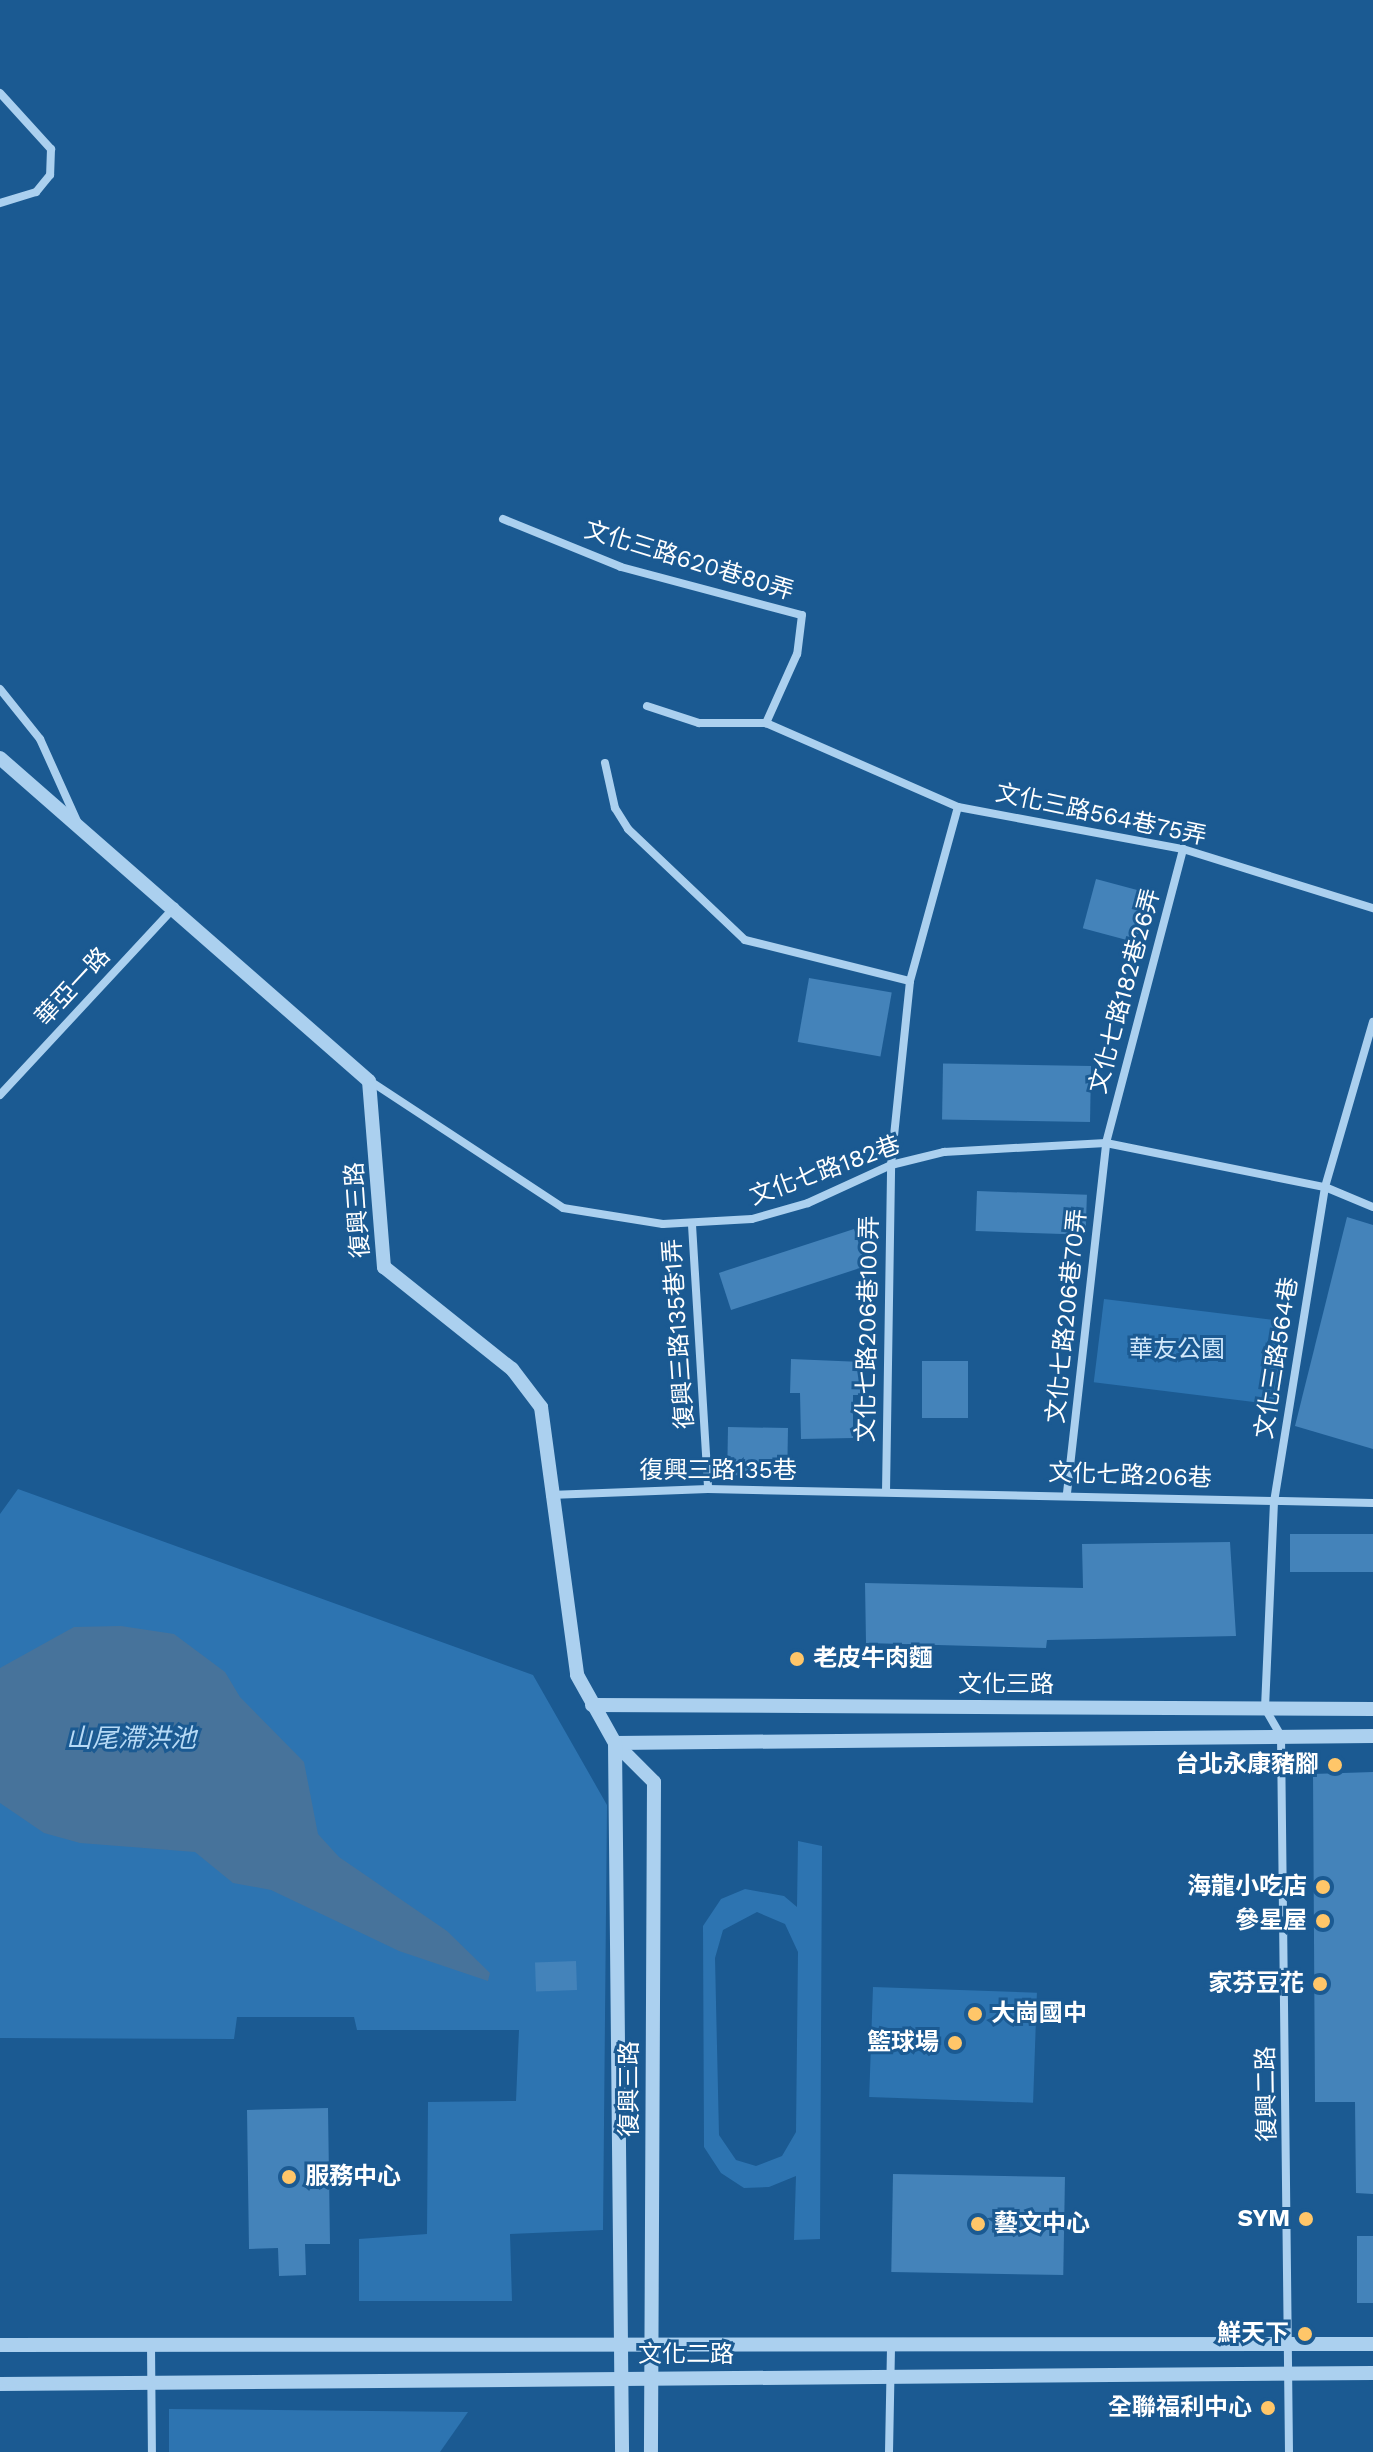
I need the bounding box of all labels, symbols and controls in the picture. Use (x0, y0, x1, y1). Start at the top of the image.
street label: 文化三路620巷80弄 (581, 515, 797, 607)
street label: 文化三路564巷75弄 (993, 779, 1209, 851)
street label: 文化七路182巷26弄 (1084, 886, 1166, 1096)
street label: 華亞一路 (30, 942, 116, 1032)
street label: 文化七路182巷 (746, 1130, 904, 1212)
street label: 復興三路 (340, 1161, 376, 1259)
street label: 文化七路206巷70弄 (1041, 1207, 1093, 1425)
street label: 文化七路206巷100弄 (852, 1215, 884, 1443)
street label: 復興三路135巷1弄 (658, 1238, 700, 1430)
street label: 文化三路564巷 (1250, 1275, 1304, 1441)
park label: 華友公園 (1129, 1336, 1225, 1364)
street label: 復興三路135巷 (639, 1457, 797, 1485)
street label: 文化七路206巷 (1048, 1459, 1212, 1493)
place label: 老皮牛肉麵 (813, 1645, 933, 1673)
marker: 老皮牛肉麵 (788, 1650, 806, 1668)
street label: 文化三路 (958, 1671, 1054, 1699)
water label: 山尾滯洪池 (66, 1723, 196, 1755)
place label: 台北永康豬腳 (1175, 1751, 1319, 1779)
marker: 台北永康豬腳 (1326, 1756, 1344, 1774)
place label: 海龍小吃店 (1187, 1873, 1307, 1901)
marker: 海龍小吃店 (1314, 1878, 1332, 1896)
place label: 參星屋 (1235, 1907, 1307, 1935)
marker: 參星屋 (1314, 1912, 1332, 1930)
place label: 家芬豆花 (1208, 1970, 1304, 1998)
marker: 家芬豆花 (1311, 1975, 1329, 1993)
place label: 大崗國中 (991, 2000, 1087, 2028)
marker: 大崗國中 (966, 2005, 984, 2023)
place label: 籃球場 (867, 2029, 939, 2057)
marker: 籃球場 (946, 2034, 964, 2052)
street label: 復興三路 (616, 2041, 644, 2137)
street label: 復興二路 (1252, 2046, 1282, 2142)
place label: 服務中心 (305, 2163, 401, 2191)
marker: 服務中心 (280, 2168, 298, 2186)
place label: SYM (1238, 2205, 1290, 2233)
place label: 藝文中心 (994, 2210, 1090, 2238)
marker: SYM (1297, 2210, 1315, 2228)
marker: 藝文中心 (969, 2215, 987, 2233)
place label: 鮮天下 (1217, 2320, 1289, 2348)
marker: 鮮天下 (1296, 2325, 1314, 2343)
street label: 文化二路 (638, 2341, 734, 2369)
place label: 全聯福利中心 (1108, 2394, 1252, 2422)
marker: 全聯福利中心 (1259, 2399, 1277, 2417)

